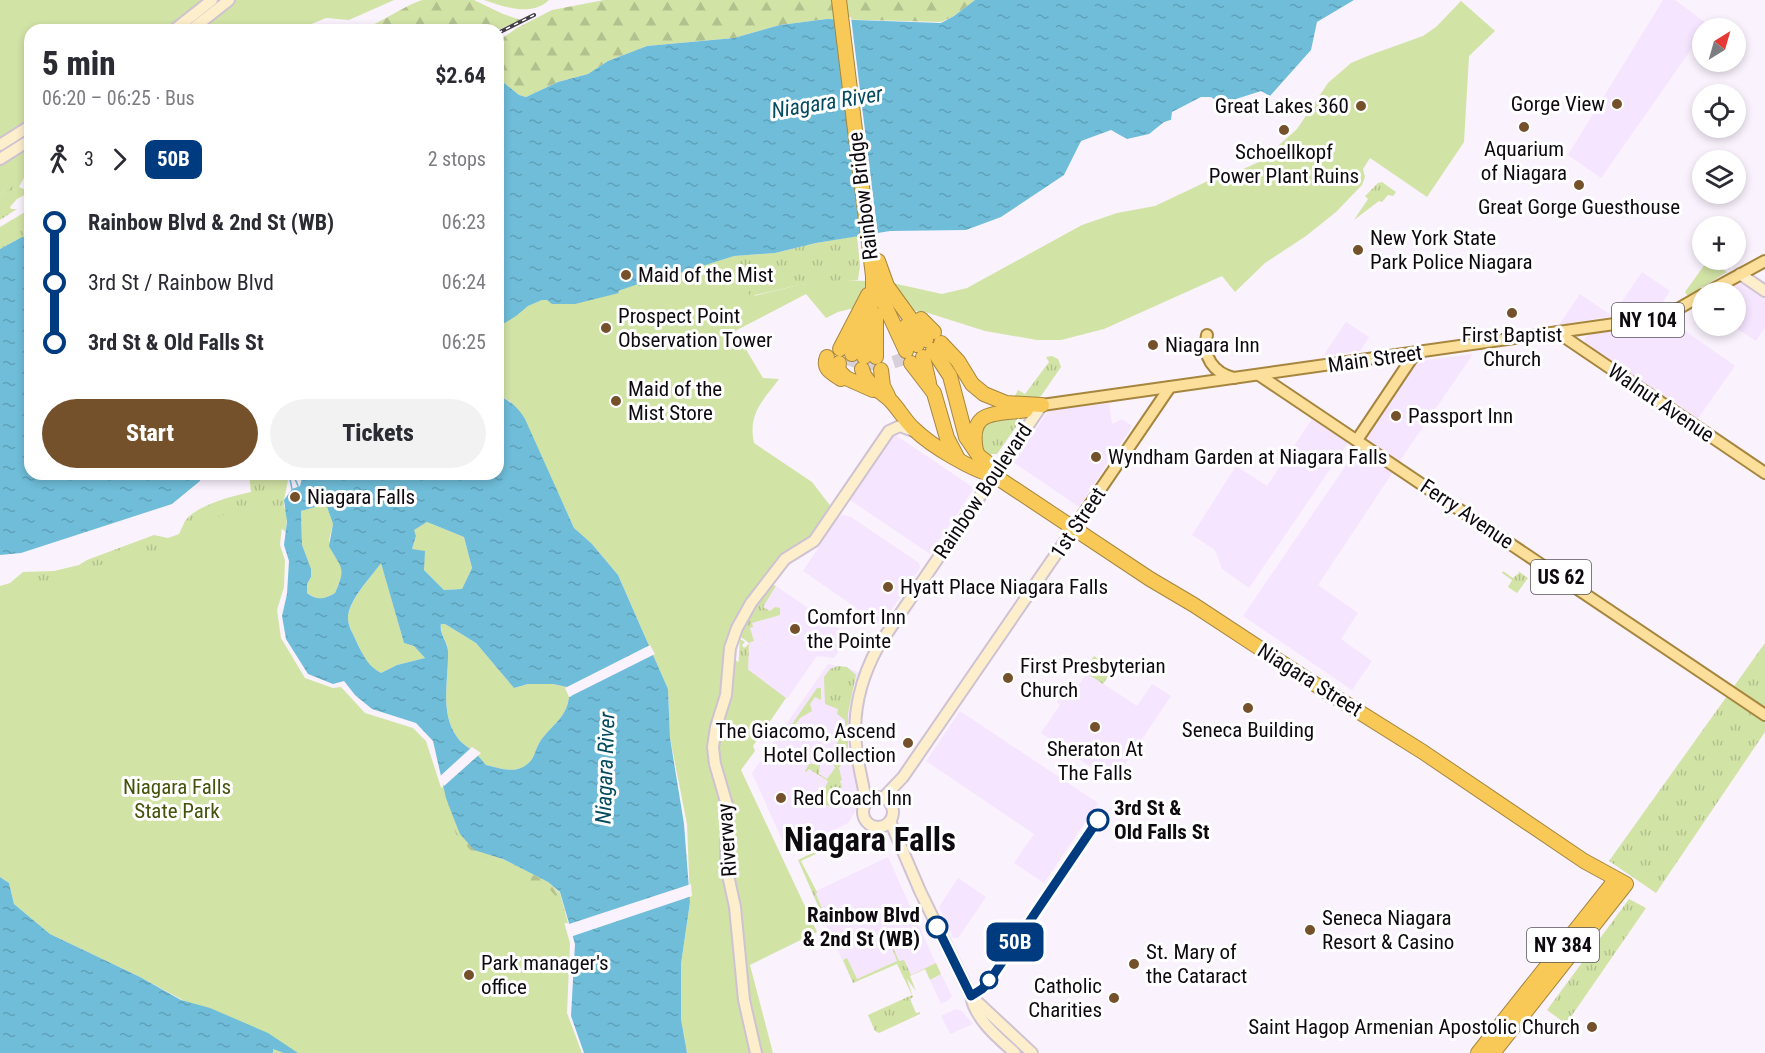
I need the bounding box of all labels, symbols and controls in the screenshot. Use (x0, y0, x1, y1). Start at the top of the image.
north arrow (1692, 18, 1746, 72)
map controls (1692, 18, 1746, 336)
text: 5 min (42, 44, 116, 83)
text: $2.64 (435, 63, 486, 88)
water label: Niagara River (770, 81, 885, 123)
button: locate (1692, 84, 1746, 138)
text: 06:20 – 06:25 · Bus (42, 86, 195, 110)
place label: Gorge View (1511, 92, 1605, 116)
place label: Great Lakes 360 (1215, 94, 1349, 118)
marker: Gorge View (1610, 97, 1624, 111)
marker: Great Lakes 360 (1354, 99, 1368, 113)
marker: Aquarium of Niagara (1517, 120, 1531, 134)
marker: Schoellkopf Power Plant Ruins (1277, 123, 1291, 137)
street label: Rainbow Bridge (843, 130, 883, 261)
place label: Aquarium of Niagara (1481, 137, 1567, 185)
place label: Schoellkopf Power Plant Ruins (1209, 140, 1359, 188)
icon: walk (42, 143, 75, 176)
icon: forward (103, 143, 136, 176)
text: 3 (84, 147, 94, 171)
text: 50B (157, 147, 190, 171)
text: 2 stops (428, 147, 486, 171)
button: layers (1692, 150, 1746, 204)
marker: Great Gorge Guesthouse (1572, 178, 1586, 192)
place label: Great Gorge Guesthouse (1478, 195, 1680, 219)
text: Rainbow Blvd & 2nd St (WB) (88, 210, 334, 235)
text: 06:23 (442, 210, 486, 234)
button: + (1692, 216, 1746, 270)
place label: New York State Park Police Niagara (1370, 226, 1533, 274)
marker: New York State Park Police Niagara (1351, 243, 1365, 257)
place label: Maid of the Mist (638, 263, 773, 287)
marker: Maid of the Mist (619, 268, 633, 282)
text: 3rd St / Rainbow Blvd (88, 270, 274, 295)
text: 06:24 (442, 270, 486, 294)
button: − (1692, 282, 1746, 336)
road number: NY 104 (1612, 303, 1684, 337)
place label: Prospect Point Observation Tower (618, 304, 772, 352)
marker: First Baptist Church (1505, 306, 1519, 320)
marker: Prospect Point Observation Tower (599, 321, 613, 335)
place label: First Baptist Church (1462, 323, 1562, 371)
text: 3rd St & Old Falls St (88, 330, 264, 355)
text: 06:25 (442, 330, 486, 354)
place label: Niagara Inn (1165, 333, 1260, 357)
marker: Niagara Inn (1146, 338, 1160, 352)
street label: Main Street (1326, 341, 1424, 377)
street label: Walnut Avenue (1604, 359, 1719, 447)
place label: Maid of the Mist Store (628, 377, 722, 425)
marker: Maid of the Mist Store (609, 394, 623, 408)
button: Start (42, 399, 258, 468)
button: Tickets (270, 399, 486, 468)
place label: Passport Inn (1408, 404, 1513, 428)
marker: Passport Inn (1389, 409, 1403, 423)
street label: Rainbow Boulevard (929, 419, 1037, 563)
place label: Wyndham Garden at Niagara Falls (1108, 445, 1387, 469)
marker: Wyndham Garden at Niagara Falls (1089, 450, 1103, 464)
street label: Ferry Avenue (1416, 474, 1518, 554)
street label: 1st Street (1046, 483, 1110, 563)
place label: Niagara Falls (307, 485, 415, 509)
marker: Niagara Falls (288, 490, 302, 504)
road number: US 62 (1531, 560, 1591, 594)
place label: Hyatt Place Niagara Falls (900, 575, 1108, 599)
marker: Hyatt Place Niagara Falls (881, 580, 895, 594)
place label: Comfort Inn the Pointe (807, 605, 906, 653)
marker: Comfort Inn the Pointe (788, 622, 802, 636)
street label: Niagara Street (1253, 638, 1367, 722)
place label: First Presbyterian Church (1020, 654, 1166, 702)
marker: First Presbyterian Church (1001, 671, 1015, 685)
marker: Seneca Building (1241, 701, 1255, 715)
water label: Niagara River (591, 711, 619, 824)
place label: Seneca Building (1182, 718, 1314, 742)
place label: The Giacomo, Ascend Hotel Collection (716, 719, 896, 767)
marker: Sheraton At The Falls (1088, 720, 1102, 734)
marker: The Giacomo, Ascend Hotel Collection (901, 736, 915, 750)
place label: Sheraton At The Falls (1047, 737, 1143, 785)
park label: Niagara Falls State Park (123, 775, 231, 823)
place label: Red Coach Inn (793, 786, 912, 810)
marker: Red Coach Inn (774, 791, 788, 805)
place label: 3rd St & Old Falls St (1114, 796, 1209, 844)
street label: Riverway (712, 802, 742, 878)
marker: 3rd St & Old Falls St (1087, 809, 1109, 831)
district label: Niagara Falls (784, 820, 956, 859)
place label: Rainbow Blvd & 2nd St (WB) (803, 903, 920, 951)
place label: Seneca Niagara Resort & Casino (1322, 906, 1454, 954)
marker: Rainbow Blvd & 2nd St (WB) (926, 916, 948, 938)
line badge: 50B (980, 922, 1050, 962)
marker: Seneca Niagara Resort & Casino (1303, 923, 1317, 937)
road number: NY 384 (1527, 928, 1599, 962)
text: 50B (998, 930, 1032, 954)
place label: St. Mary of the Cataract (1146, 940, 1247, 988)
place label: Park manager's office (481, 951, 609, 999)
marker: St. Mary of the Cataract (1127, 957, 1141, 971)
marker: Park manager's office (462, 968, 476, 982)
unlabelled marker (980, 971, 998, 989)
place label: Catholic Charities (1028, 974, 1102, 1022)
marker: Catholic Charities (1107, 991, 1121, 1005)
place label: Saint Hagop Armenian Apostolic Church (1248, 1015, 1580, 1039)
marker: Saint Hagop Armenian Apostolic Church (1585, 1020, 1599, 1034)

